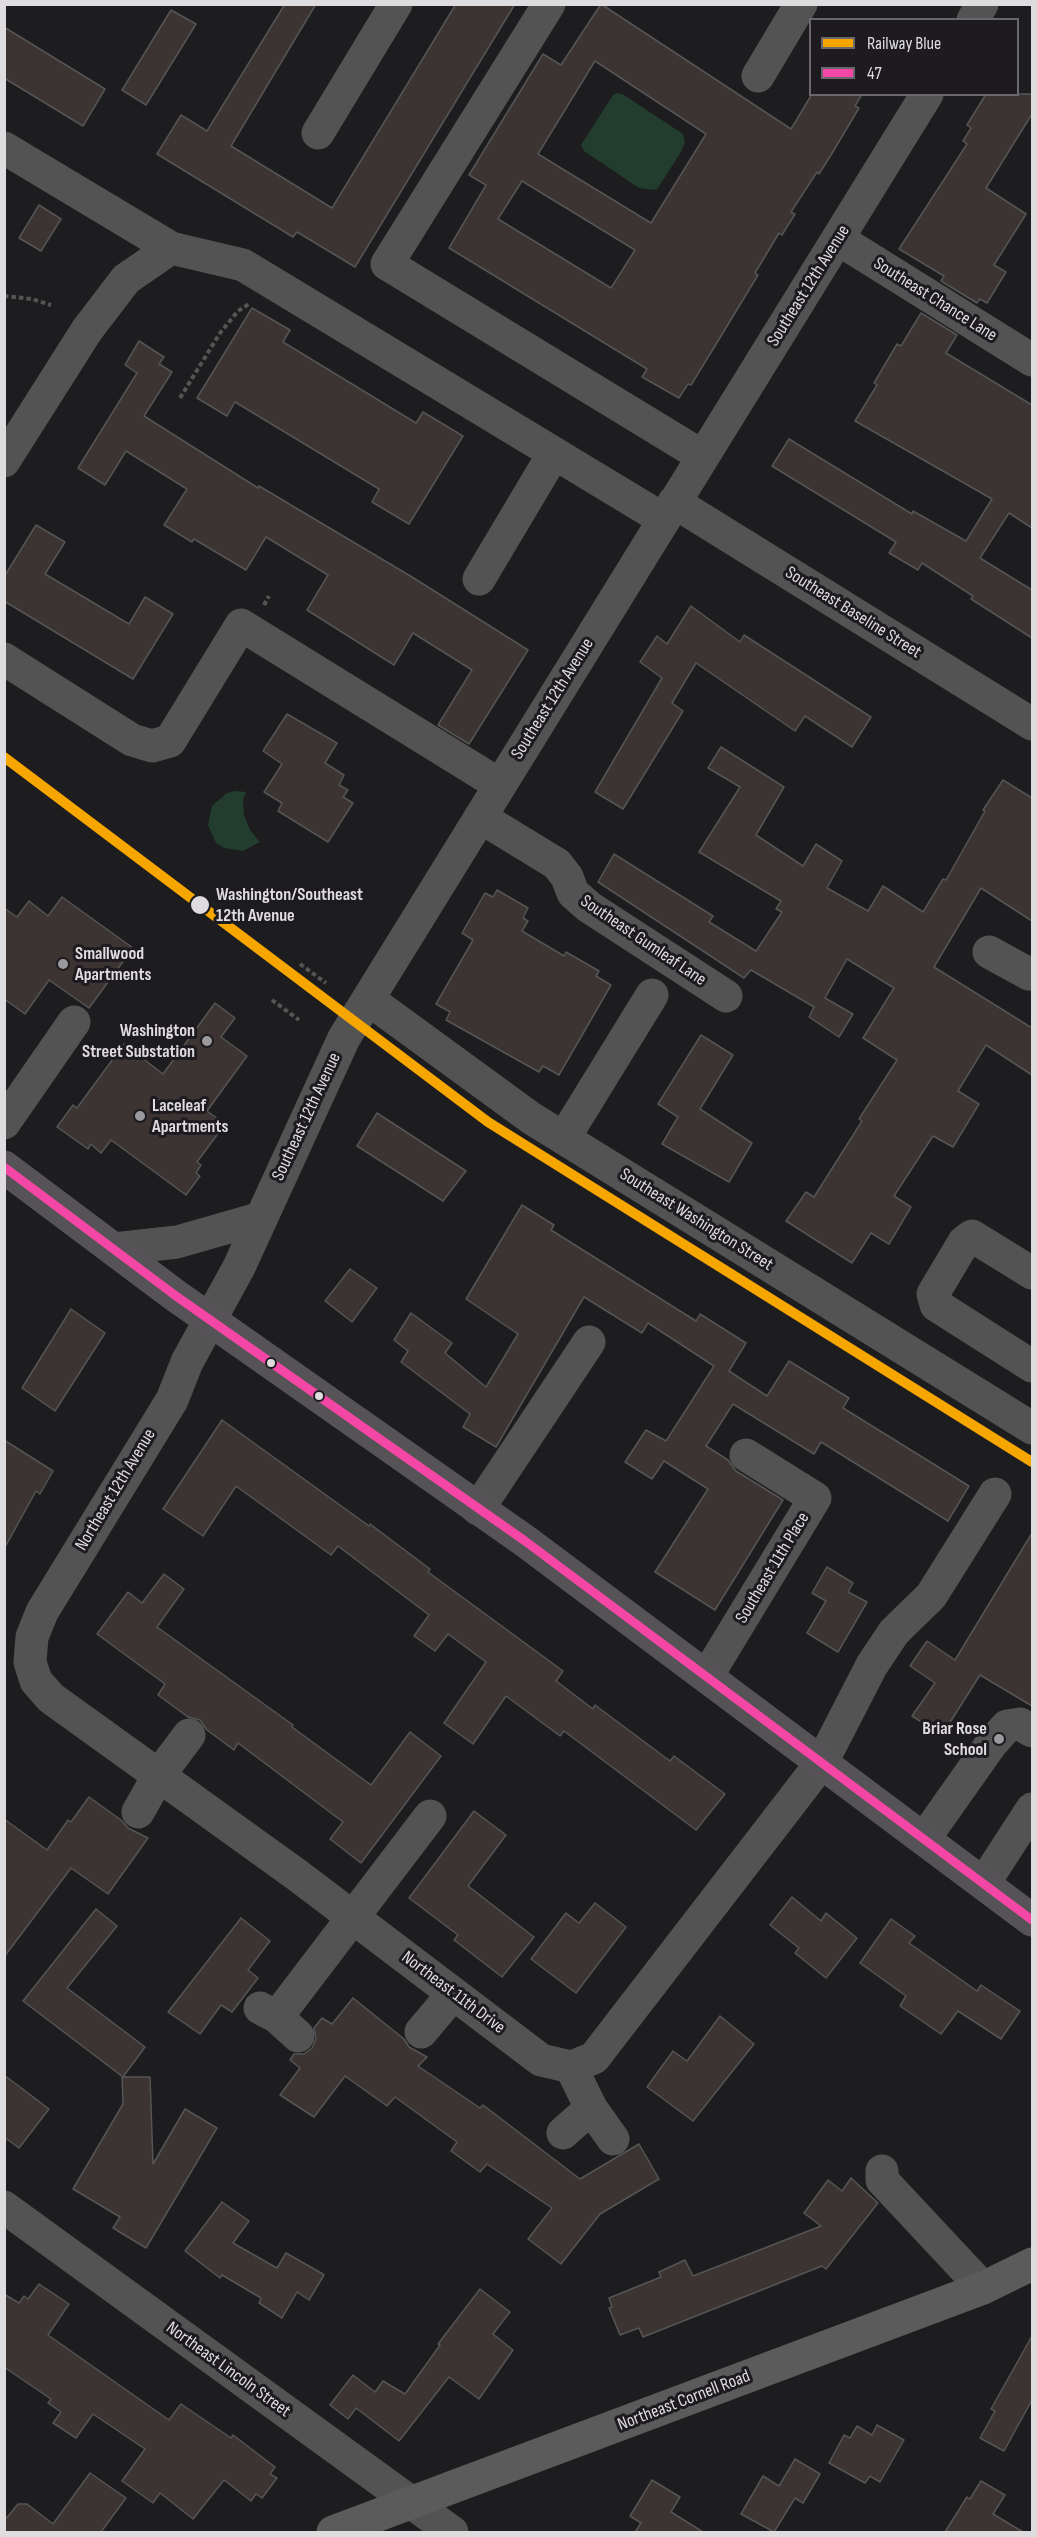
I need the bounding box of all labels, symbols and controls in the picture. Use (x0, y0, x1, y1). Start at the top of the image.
legend (809, 18, 1019, 96)
text: Railway Blue (867, 33, 941, 54)
text: 47 (867, 63, 882, 84)
street label: Southeast 12th Avenue (763, 221, 855, 351)
street label: Southeast Chance Lane (869, 253, 1001, 347)
street label: Southeast Baseline Street (781, 562, 925, 664)
street label: Southeast 12th Avenue (507, 634, 599, 764)
place label: Washington/Southeast 12th Avenue (216, 884, 363, 926)
street label: Southeast Gumleaf Lane (576, 891, 710, 991)
marker: Washington/Southeast 12th Avenue (189, 894, 211, 916)
place label: Smallwood Apartments (75, 943, 151, 986)
marker: Smallwood Apartments (56, 957, 70, 971)
place label: Washington Street Substation (82, 1020, 195, 1062)
marker: Washington Street Substation (200, 1034, 214, 1048)
street label: Southeast 12th Avenue (268, 1050, 346, 1184)
place label: Laceleaf Apartments (152, 1095, 228, 1138)
marker: Laceleaf Apartments (133, 1109, 147, 1123)
street label: Southeast Washington Street (615, 1164, 777, 1276)
unlabelled marker (265, 1357, 277, 1369)
unlabelled marker (313, 1390, 325, 1402)
street label: Northeast 12th Avenue (71, 1425, 161, 1555)
street label: Southeast 11th Place (731, 1509, 815, 1627)
place label: Briar Rose School (922, 1718, 987, 1760)
marker: Briar Rose School (992, 1732, 1006, 1746)
street label: Northeast 11th Drive (397, 1947, 509, 2039)
street label: Northeast Lincoln Street (162, 2318, 294, 2422)
street label: Northeast Cornell Road (615, 2366, 753, 2436)

